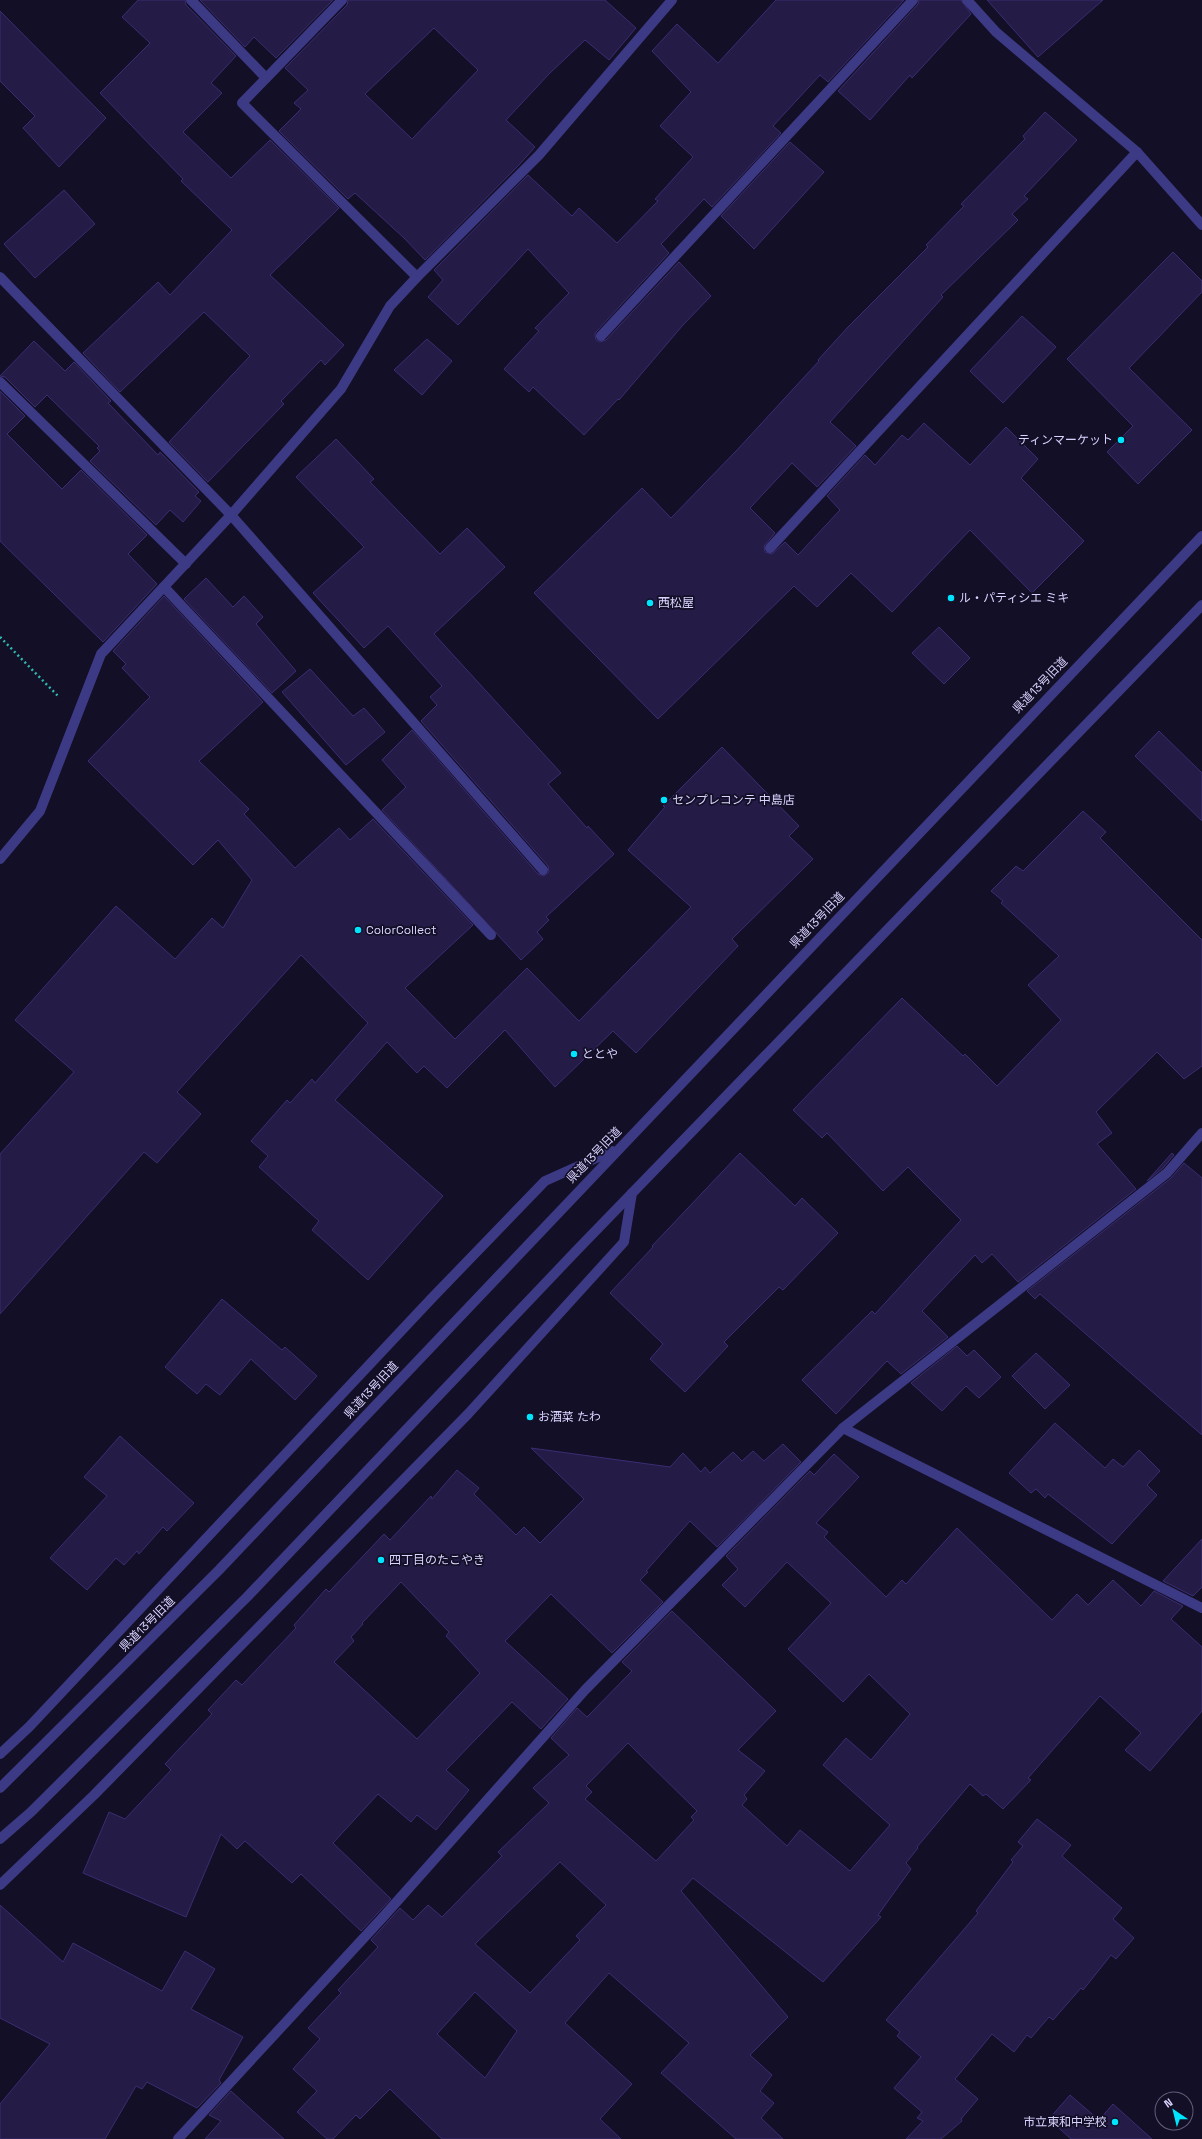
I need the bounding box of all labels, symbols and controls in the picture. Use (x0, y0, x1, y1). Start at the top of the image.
place label: ティンマーケット (1018, 432, 1113, 448)
marker: ティンマーケット (1116, 435, 1126, 445)
place label: ル・パティシエ ミキ (959, 590, 1069, 606)
marker: ル・パティシエ ミキ (946, 593, 956, 603)
place label: 西松屋 (658, 595, 694, 611)
marker: 西松屋 (645, 598, 655, 608)
street label: 県道13号旧道 (1009, 653, 1071, 717)
place label: センプレコンテ 中島店 (672, 792, 795, 808)
marker: センプレコンテ 中島店 (659, 795, 669, 805)
street label: 県道13号旧道 (786, 888, 848, 952)
place label: ColorCollect (366, 922, 437, 938)
marker: ColorCollect (353, 925, 363, 935)
place label: ととや (582, 1046, 618, 1062)
marker: ととや (569, 1049, 579, 1059)
street label: 県道13号旧道 (563, 1123, 625, 1187)
street label: 県道13号旧道 (341, 1358, 401, 1422)
place label: お酒菜 たわ (538, 1409, 601, 1425)
marker: お酒菜 たわ (525, 1412, 535, 1422)
place label: 四丁目のたこやき (389, 1552, 485, 1568)
marker: 四丁目のたこやき (376, 1555, 386, 1565)
street label: 県道13号旧道 (116, 1593, 178, 1655)
north arrow (1154, 2091, 1194, 2131)
text: N (1161, 2095, 1175, 2111)
place label: 市立東和中学校 (1023, 2114, 1107, 2130)
marker: 市立東和中学校 (1110, 2117, 1120, 2127)

